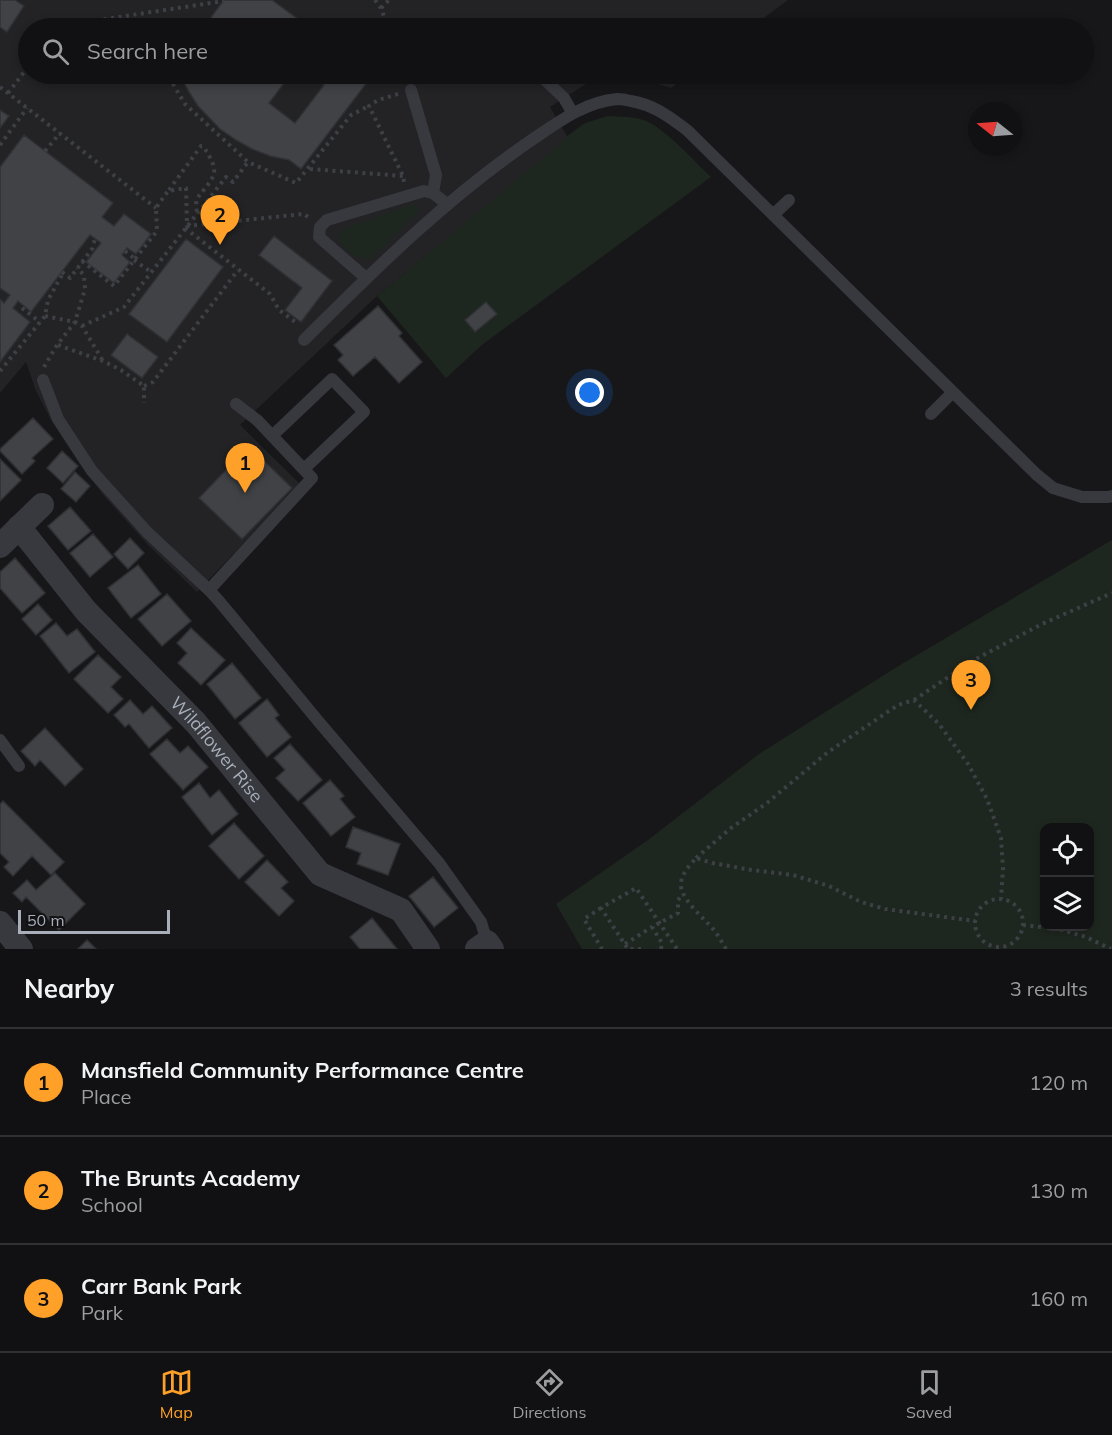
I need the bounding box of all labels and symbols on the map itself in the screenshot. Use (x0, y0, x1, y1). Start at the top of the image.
north arrow (968, 102, 1022, 156)
pin: 2 (200, 196, 240, 245)
your location (575, 378, 604, 407)
pin: 1 (226, 444, 264, 493)
pin: 3 (952, 660, 990, 710)
street label: Wildflower Rise (165, 691, 268, 807)
scale bar (18, 907, 170, 934)

